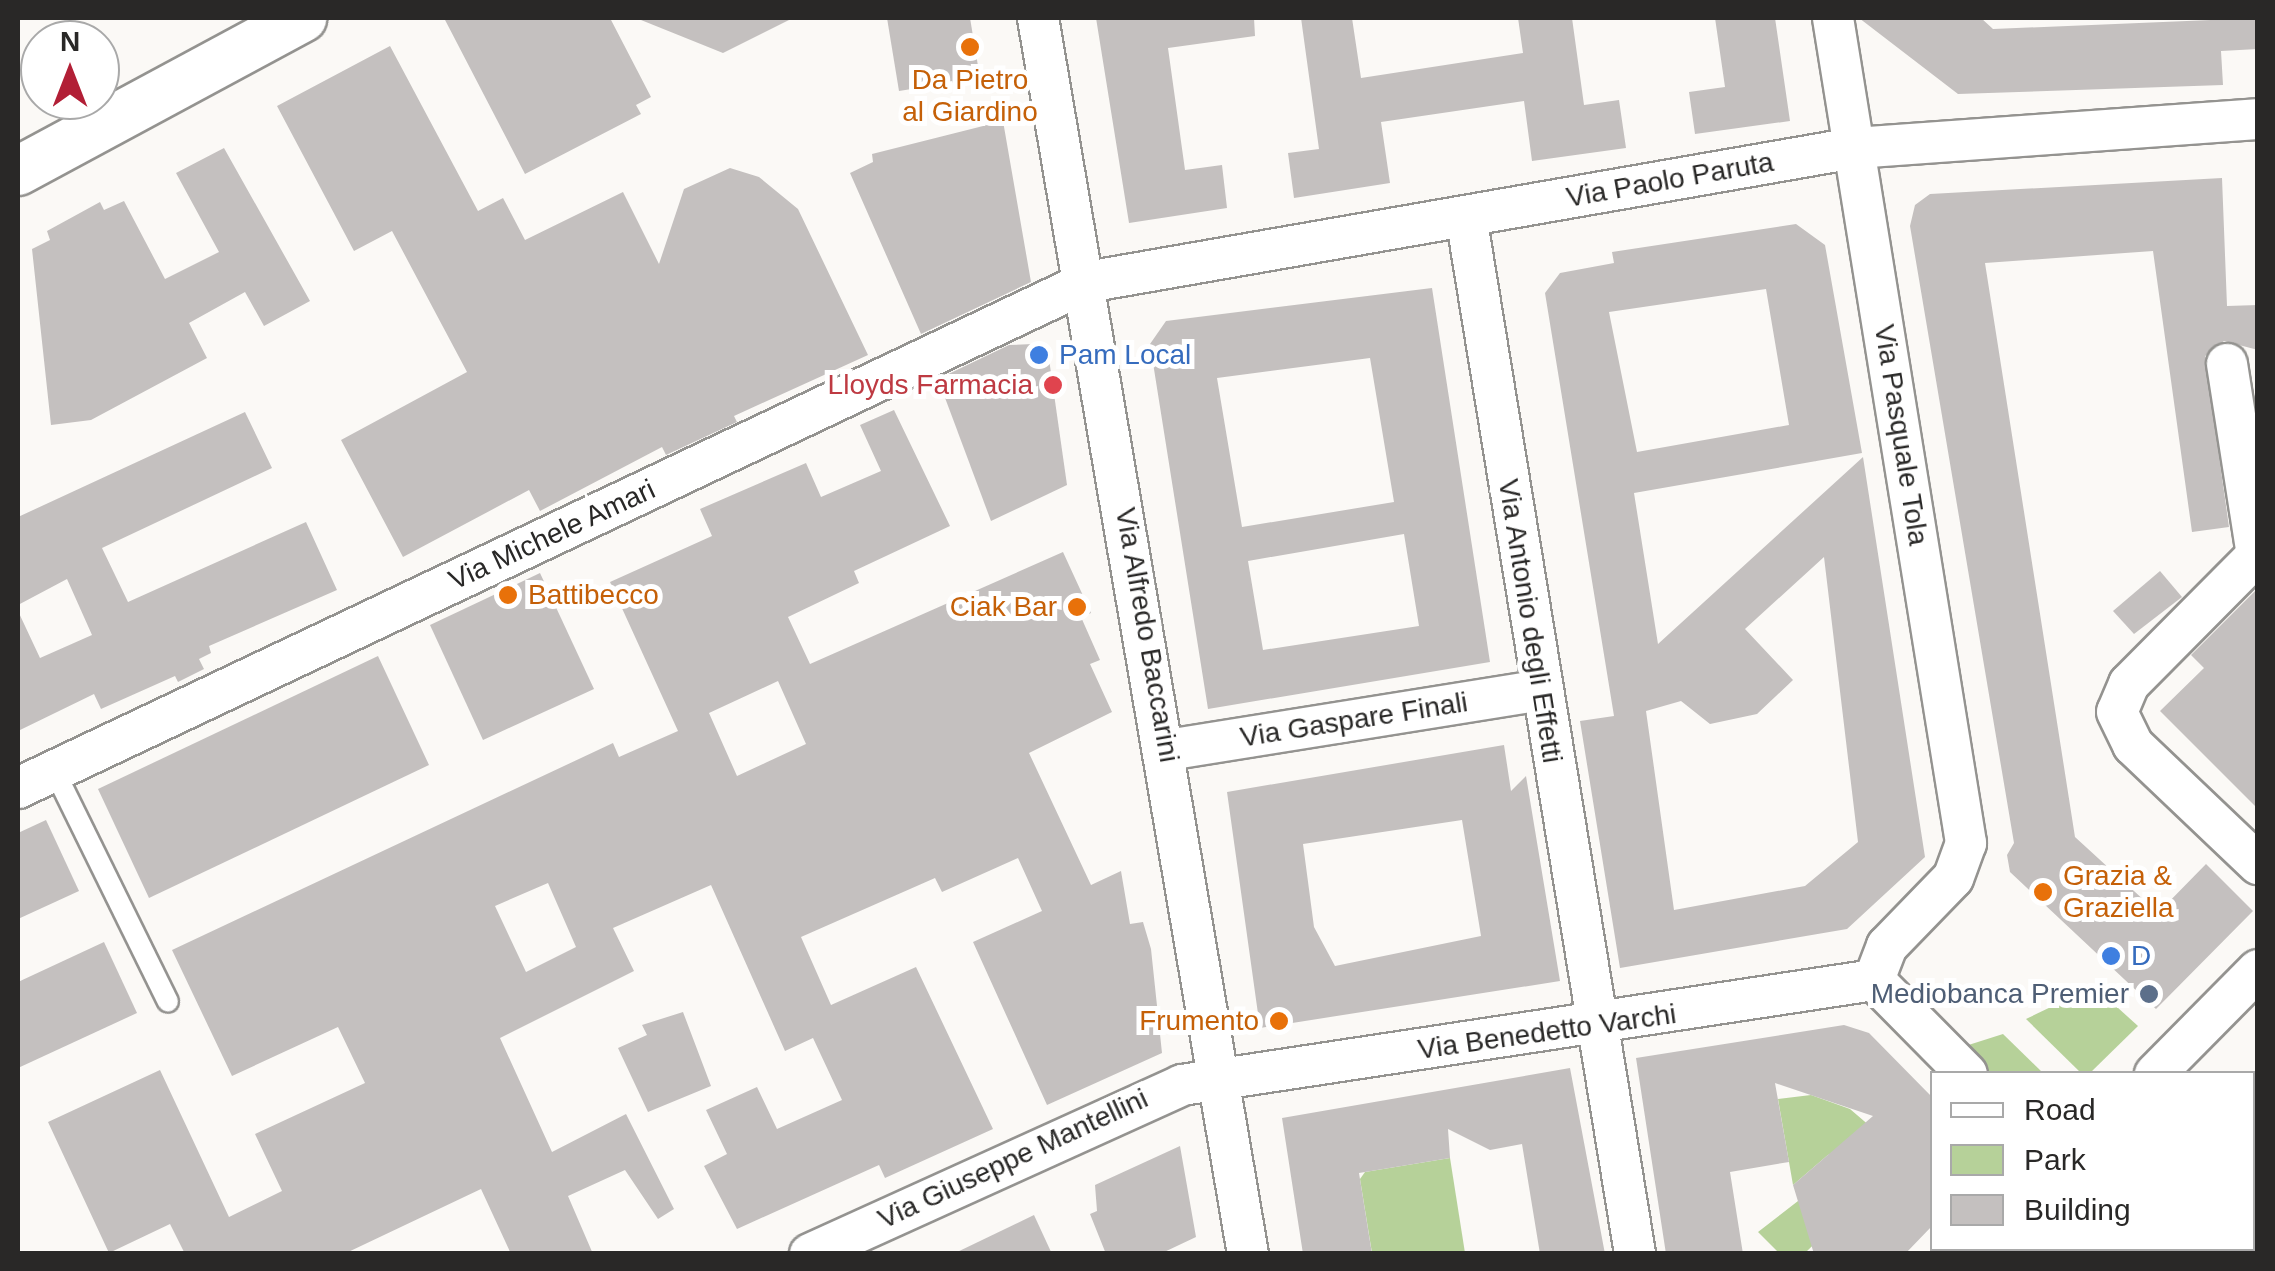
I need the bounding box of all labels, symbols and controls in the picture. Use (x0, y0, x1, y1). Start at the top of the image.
north arrow (20, 20, 120, 120)
text: N (60, 26, 80, 57)
marker: Da Pietro al Giardino (959, 36, 981, 58)
place label: Da Pietro al Giardino (902, 63, 1038, 129)
street label: Via Paolo Paruta (1564, 145, 1776, 215)
street label: Via Pasquale Tola (1867, 322, 1935, 548)
place label: Pam Local (1059, 338, 1191, 372)
marker: Pam Local (1028, 344, 1050, 366)
place label: Lloyds Farmacia (828, 368, 1033, 402)
marker: Lloyds Farmacia (1042, 374, 1064, 396)
street label: Via Michele Amari (443, 472, 661, 598)
street label: Via Antonio degli Effetti (1491, 476, 1569, 766)
street label: Via Alfredo Baccarini (1108, 504, 1186, 766)
place label: Battibecco (528, 578, 659, 612)
marker: Battibecco (497, 584, 519, 606)
place label: Ciak Bar (950, 590, 1057, 624)
marker: Ciak Bar (1066, 596, 1088, 618)
street label: Via Gaspare Finali (1238, 685, 1470, 755)
place label: Grazia & Graziella (2063, 859, 2173, 925)
marker: Grazia & Graziella (2032, 881, 2054, 903)
place label: D (2131, 939, 2151, 973)
marker: D (2100, 945, 2122, 967)
place label: Mediobanca Premier (1871, 977, 2129, 1011)
marker: Mediobanca Premier (2138, 983, 2160, 1005)
street label: Via Benedetto Varchi (1416, 997, 1678, 1067)
place label: Frumento (1139, 1004, 1259, 1038)
marker: Frumento (1268, 1010, 1290, 1032)
legend (1930, 1071, 2255, 1251)
street label: Via Giuseppe Mantellini (873, 1082, 1153, 1236)
text: Road (2024, 1093, 2096, 1126)
text: Park (2024, 1143, 2086, 1176)
text: Building (2024, 1193, 2131, 1226)

